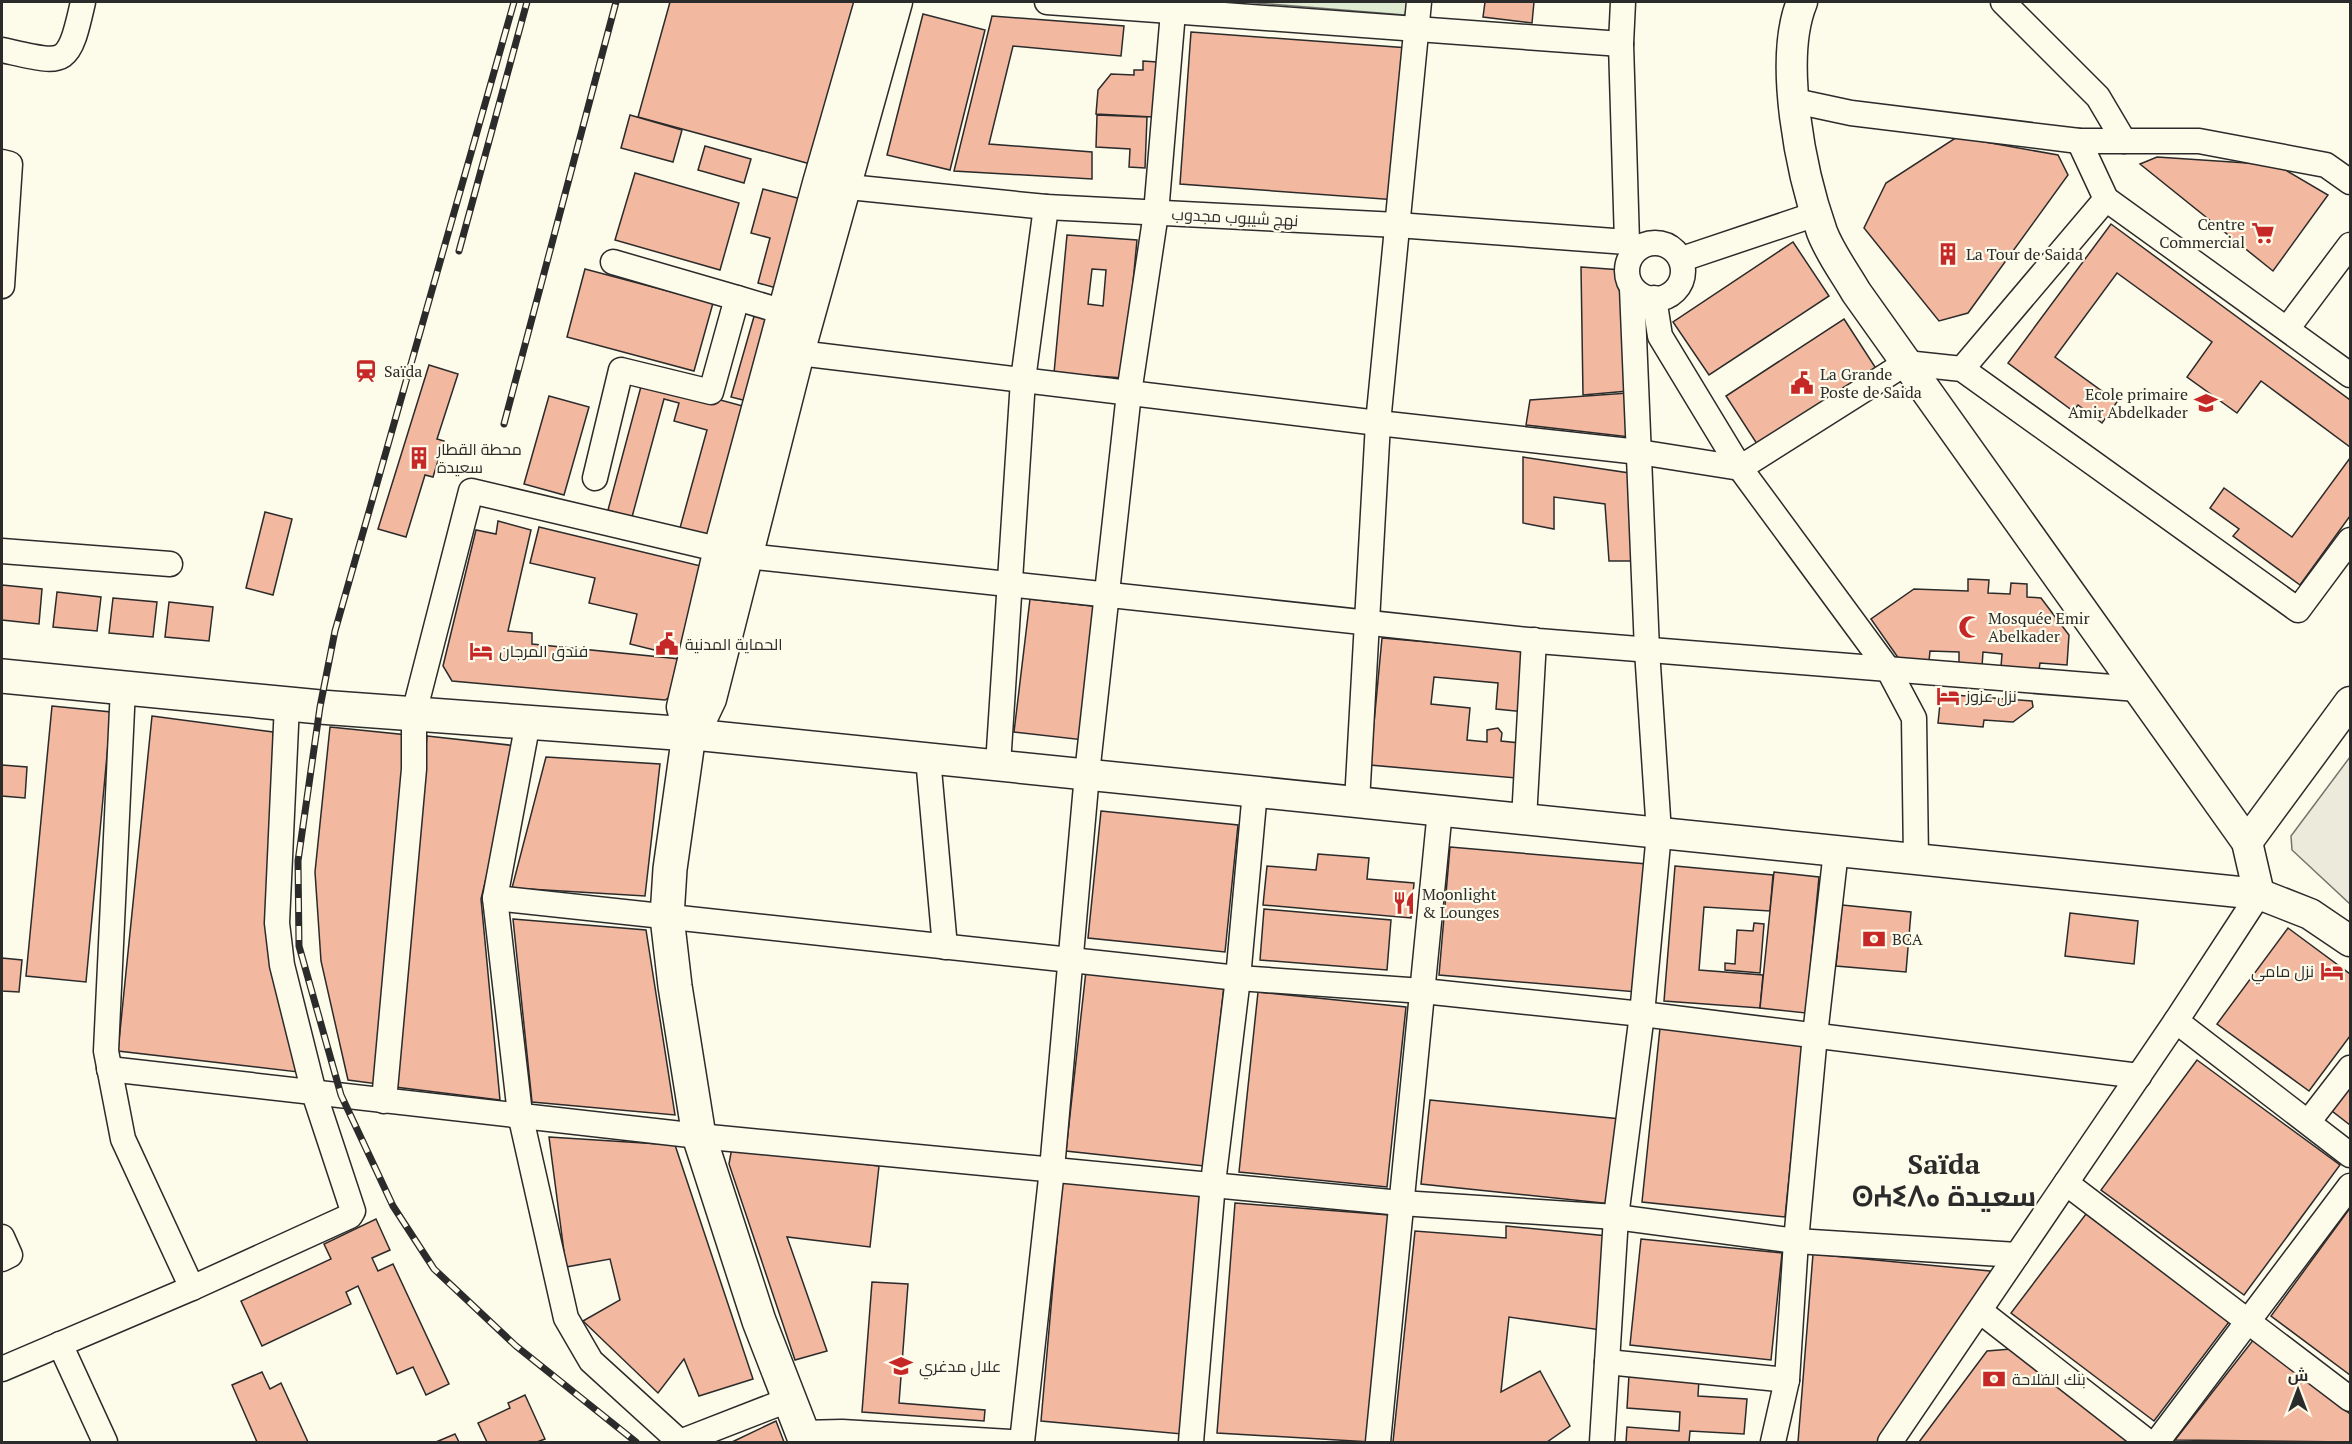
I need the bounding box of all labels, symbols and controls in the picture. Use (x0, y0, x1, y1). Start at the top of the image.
street label: نهج شيبوب مجدوب (1171, 203, 1299, 232)
place label: Centre Commercial (2159, 213, 2245, 253)
supermarket icon: Centre Commercial (2250, 220, 2276, 246)
building icon: La Tour de Saida (1935, 241, 1961, 267)
place label: La Tour de Saida (1966, 243, 2083, 265)
station icon: Saïda (353, 358, 379, 384)
place label: Saïda (384, 360, 422, 382)
place label: La Grande Poste de Saida (1820, 363, 1922, 403)
public building icon: La Grande Poste de Saida (1789, 370, 1815, 396)
place label: Ecole primaire Amir Abdelkader (2068, 383, 2189, 423)
school or university icon: Ecole primaire Amir Abdelkader (2193, 390, 2219, 416)
place label: محطة القطار سعيدة (436, 438, 522, 478)
building icon: محطة القطار سعيدة (406, 445, 432, 471)
place label: Mosquée Emir Abelkader (1988, 607, 2091, 647)
mosque icon: Mosquée Emir Abelkader (1957, 614, 1983, 640)
public building icon: الحماية المدنية (654, 631, 680, 657)
place label: الحماية المدنية (685, 633, 783, 655)
hotel icon: فندق المرجان (468, 638, 494, 664)
place label: فندق المرجان (499, 640, 588, 662)
hotel icon: نزل عزوز (1935, 683, 1961, 709)
place label: نزل عزوز (1965, 685, 2017, 707)
place label: Moonlight & Lounges (1422, 883, 1500, 923)
restaurant icon: Moonlight & Lounges (1391, 890, 1417, 916)
bank icon: BCA (1861, 926, 1887, 952)
place label: BCA (1892, 928, 1923, 950)
hotel icon: نزل مامي (2319, 958, 2345, 984)
place label: نزل مامي (2251, 960, 2314, 985)
district label: Saïda ⵙⵄⵉⴷⴰ سعيدة (1852, 1145, 2036, 1214)
school or university icon: علال مدغري (888, 1353, 914, 1379)
place label: علال مدغري (919, 1355, 1001, 1380)
north arrow (2268, 1360, 2328, 1420)
text: ش (2288, 1364, 2308, 1386)
bank icon: بنك الفلاحة (1981, 1366, 2007, 1392)
place label: بنك الفلاحة (2012, 1368, 2086, 1390)

